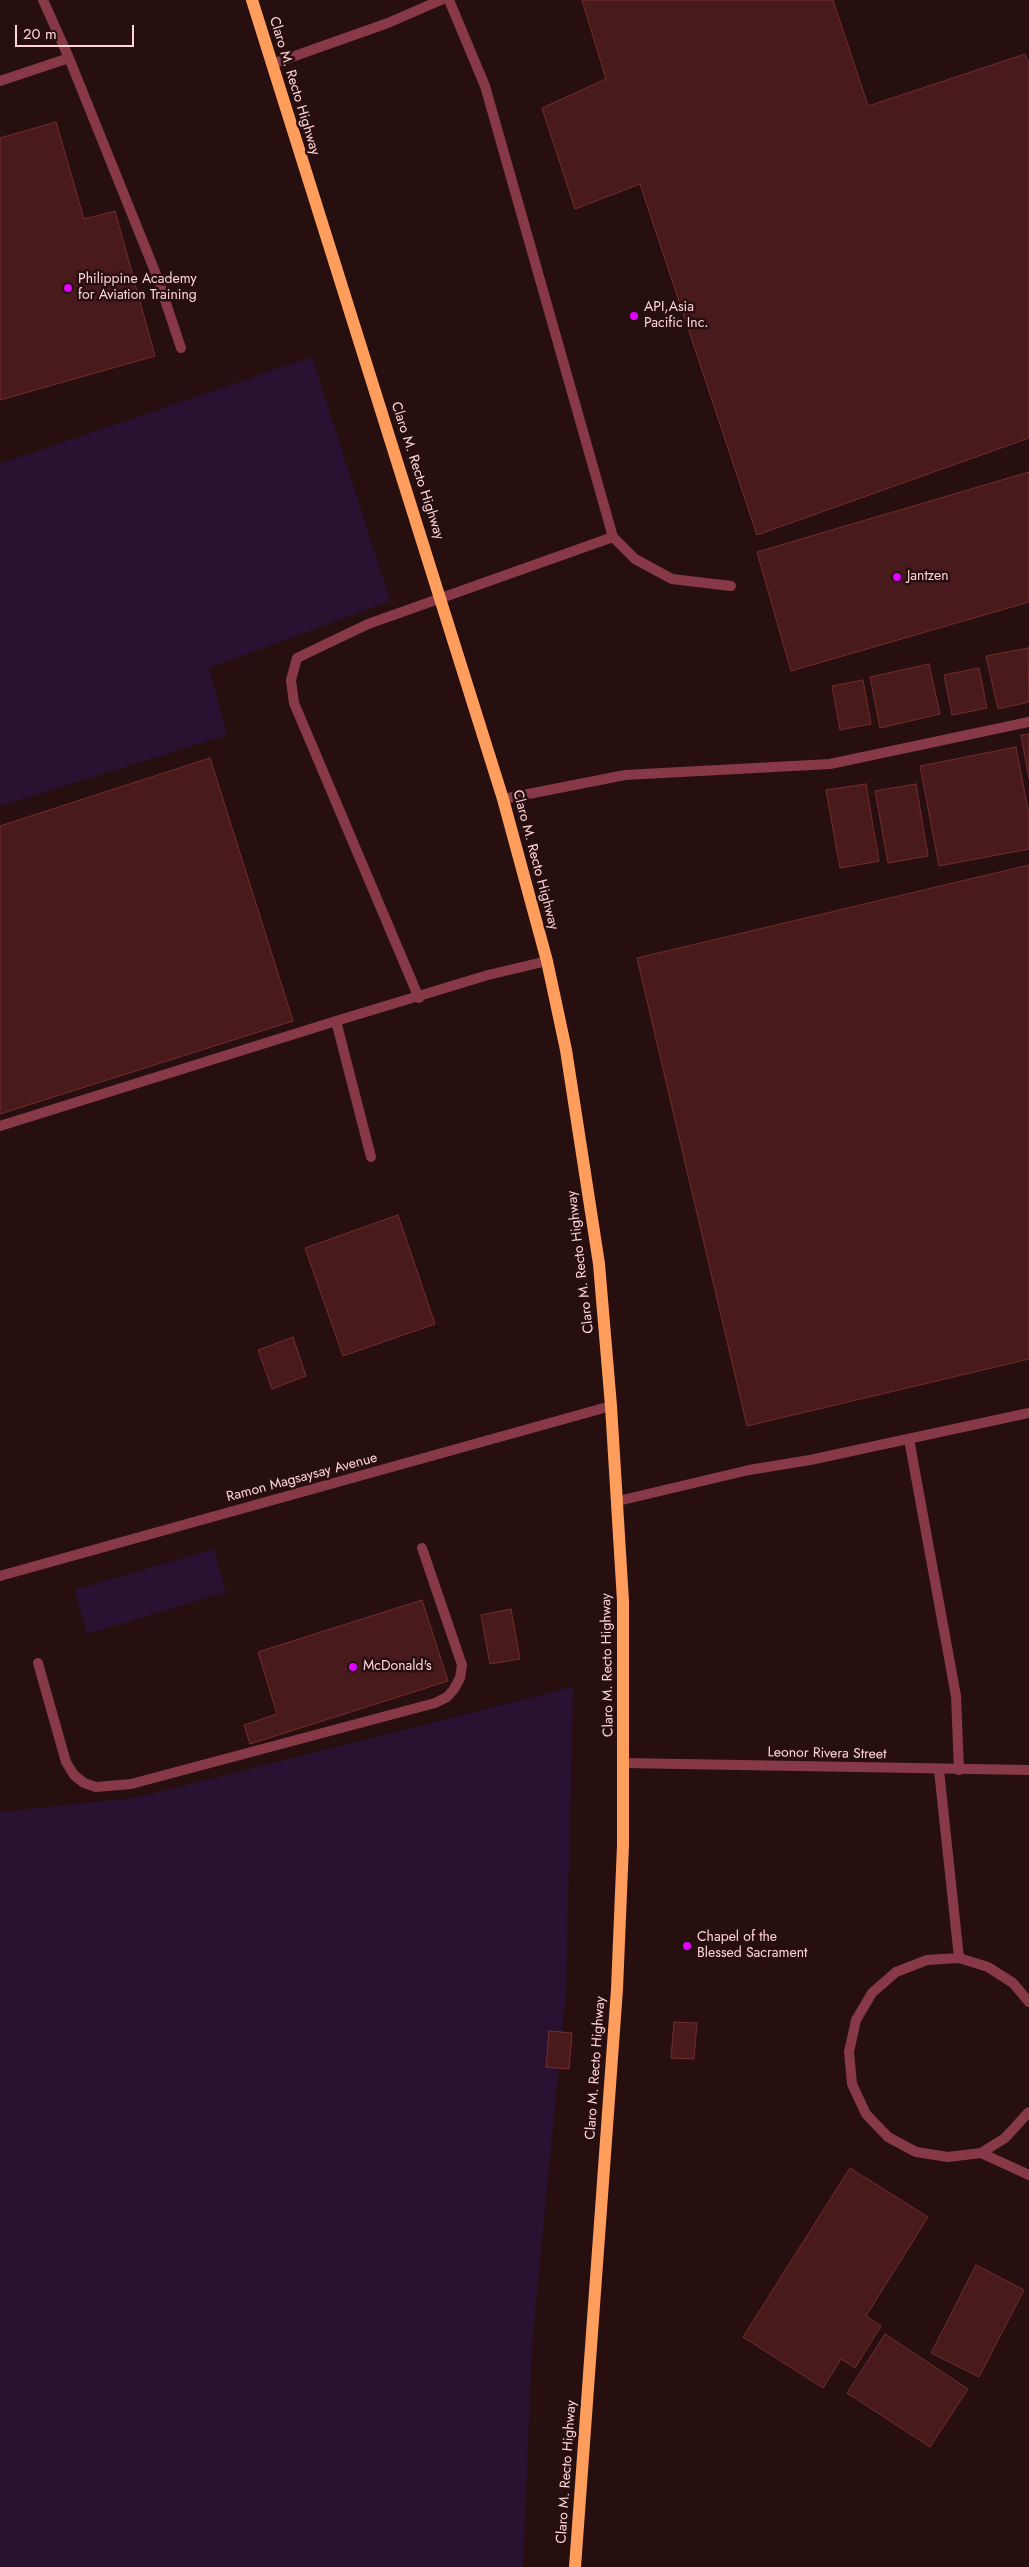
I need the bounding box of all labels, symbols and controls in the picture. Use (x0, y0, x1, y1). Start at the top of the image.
scale bar (18, 15, 136, 47)
street label: Claro M. Recto Highway (265, 15, 323, 157)
text: 20 m (23, 23, 57, 45)
place label: Philippine Academy for Aviation Training (78, 272, 197, 304)
marker: Philippine Academy for Aviation Training (62, 282, 74, 294)
place label: API,Asia Pacific Inc. (644, 300, 709, 332)
marker: API,Asia Pacific Inc. (628, 310, 640, 322)
street label: Claro M. Recto Highway (387, 400, 447, 542)
place label: Jantzen (907, 569, 949, 585)
marker: Jantzen (891, 571, 903, 583)
street label: Claro M. Recto Highway (508, 788, 562, 932)
street label: Claro M. Recto Highway (564, 1190, 598, 1334)
street label: Ramon Magsaysay Avenue (225, 1450, 379, 1506)
street label: Claro M. Recto Highway (598, 1593, 618, 1737)
place label: McDonald's (363, 1659, 432, 1675)
marker: McDonald's (347, 1661, 359, 1673)
street label: Leonor Rivera Street (767, 1745, 887, 1763)
place label: Chapel of the Blessed Sacrament (697, 1930, 807, 1962)
marker: Chapel of the Blessed Sacrament (681, 1940, 693, 1952)
street label: Claro M. Recto Highway (583, 1996, 609, 2140)
street label: Claro M. Recto Highway (554, 2400, 580, 2544)

